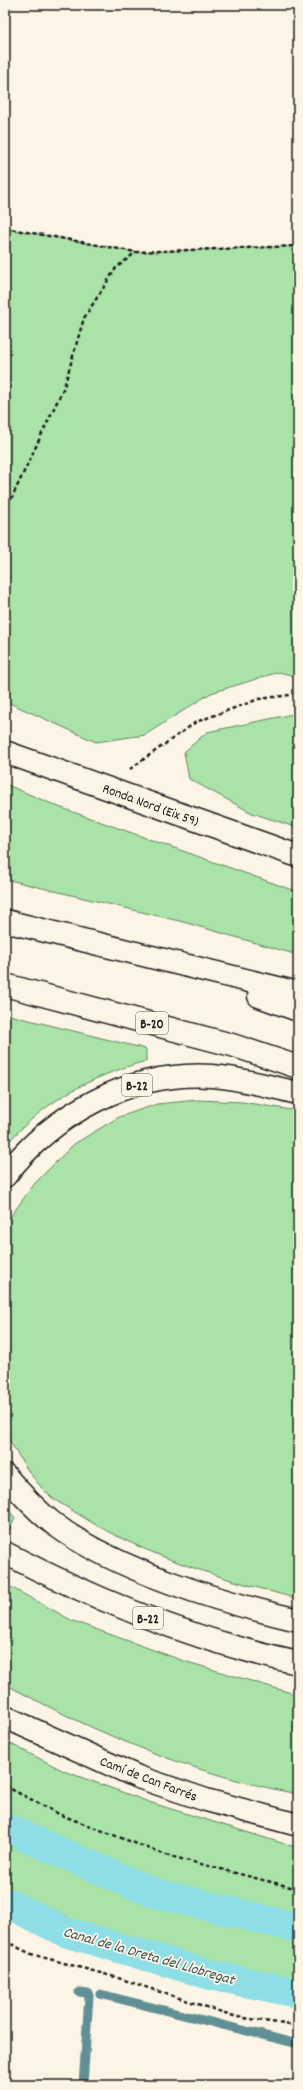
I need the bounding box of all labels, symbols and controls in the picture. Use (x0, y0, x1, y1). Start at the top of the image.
street label: Ronda Nord (Eix 59) (99, 779, 202, 833)
road number: B-20 (136, 1012, 168, 1034)
road number: B-22 (122, 1074, 152, 1096)
road number: B-22 (133, 1607, 163, 1629)
street label: Camí de Can Farrés (97, 1752, 200, 1808)
water label: Canal de la Dreta del Llobregat (60, 1922, 238, 1992)

